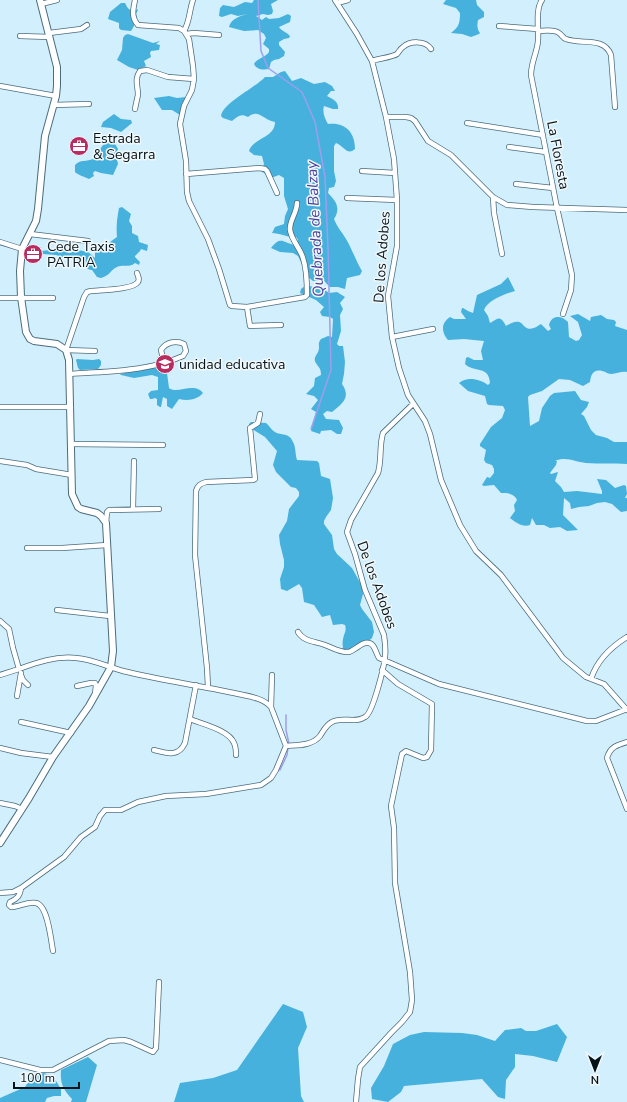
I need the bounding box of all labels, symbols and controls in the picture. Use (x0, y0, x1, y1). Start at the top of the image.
street label: La Floresta (542, 119, 574, 191)
place label: Estrada & Segarra (93, 129, 155, 164)
office icon: Estrada & Segarra (68, 135, 90, 157)
water label: Quebrada de Balzay (301, 159, 329, 297)
street label: De los Adobes (369, 210, 395, 304)
place label: Cede Taxis PATRIA (47, 237, 115, 272)
office icon: Cede Taxis PATRIA (22, 243, 44, 265)
school or university icon: unidad educativa (154, 353, 176, 375)
place label: unidad educativa (179, 355, 285, 374)
street label: De los Adobes (352, 538, 402, 632)
north arrow (575, 1050, 615, 1090)
scale bar (14, 1064, 79, 1090)
text: 100 m (20, 1070, 55, 1086)
text: N (591, 1072, 599, 1087)

